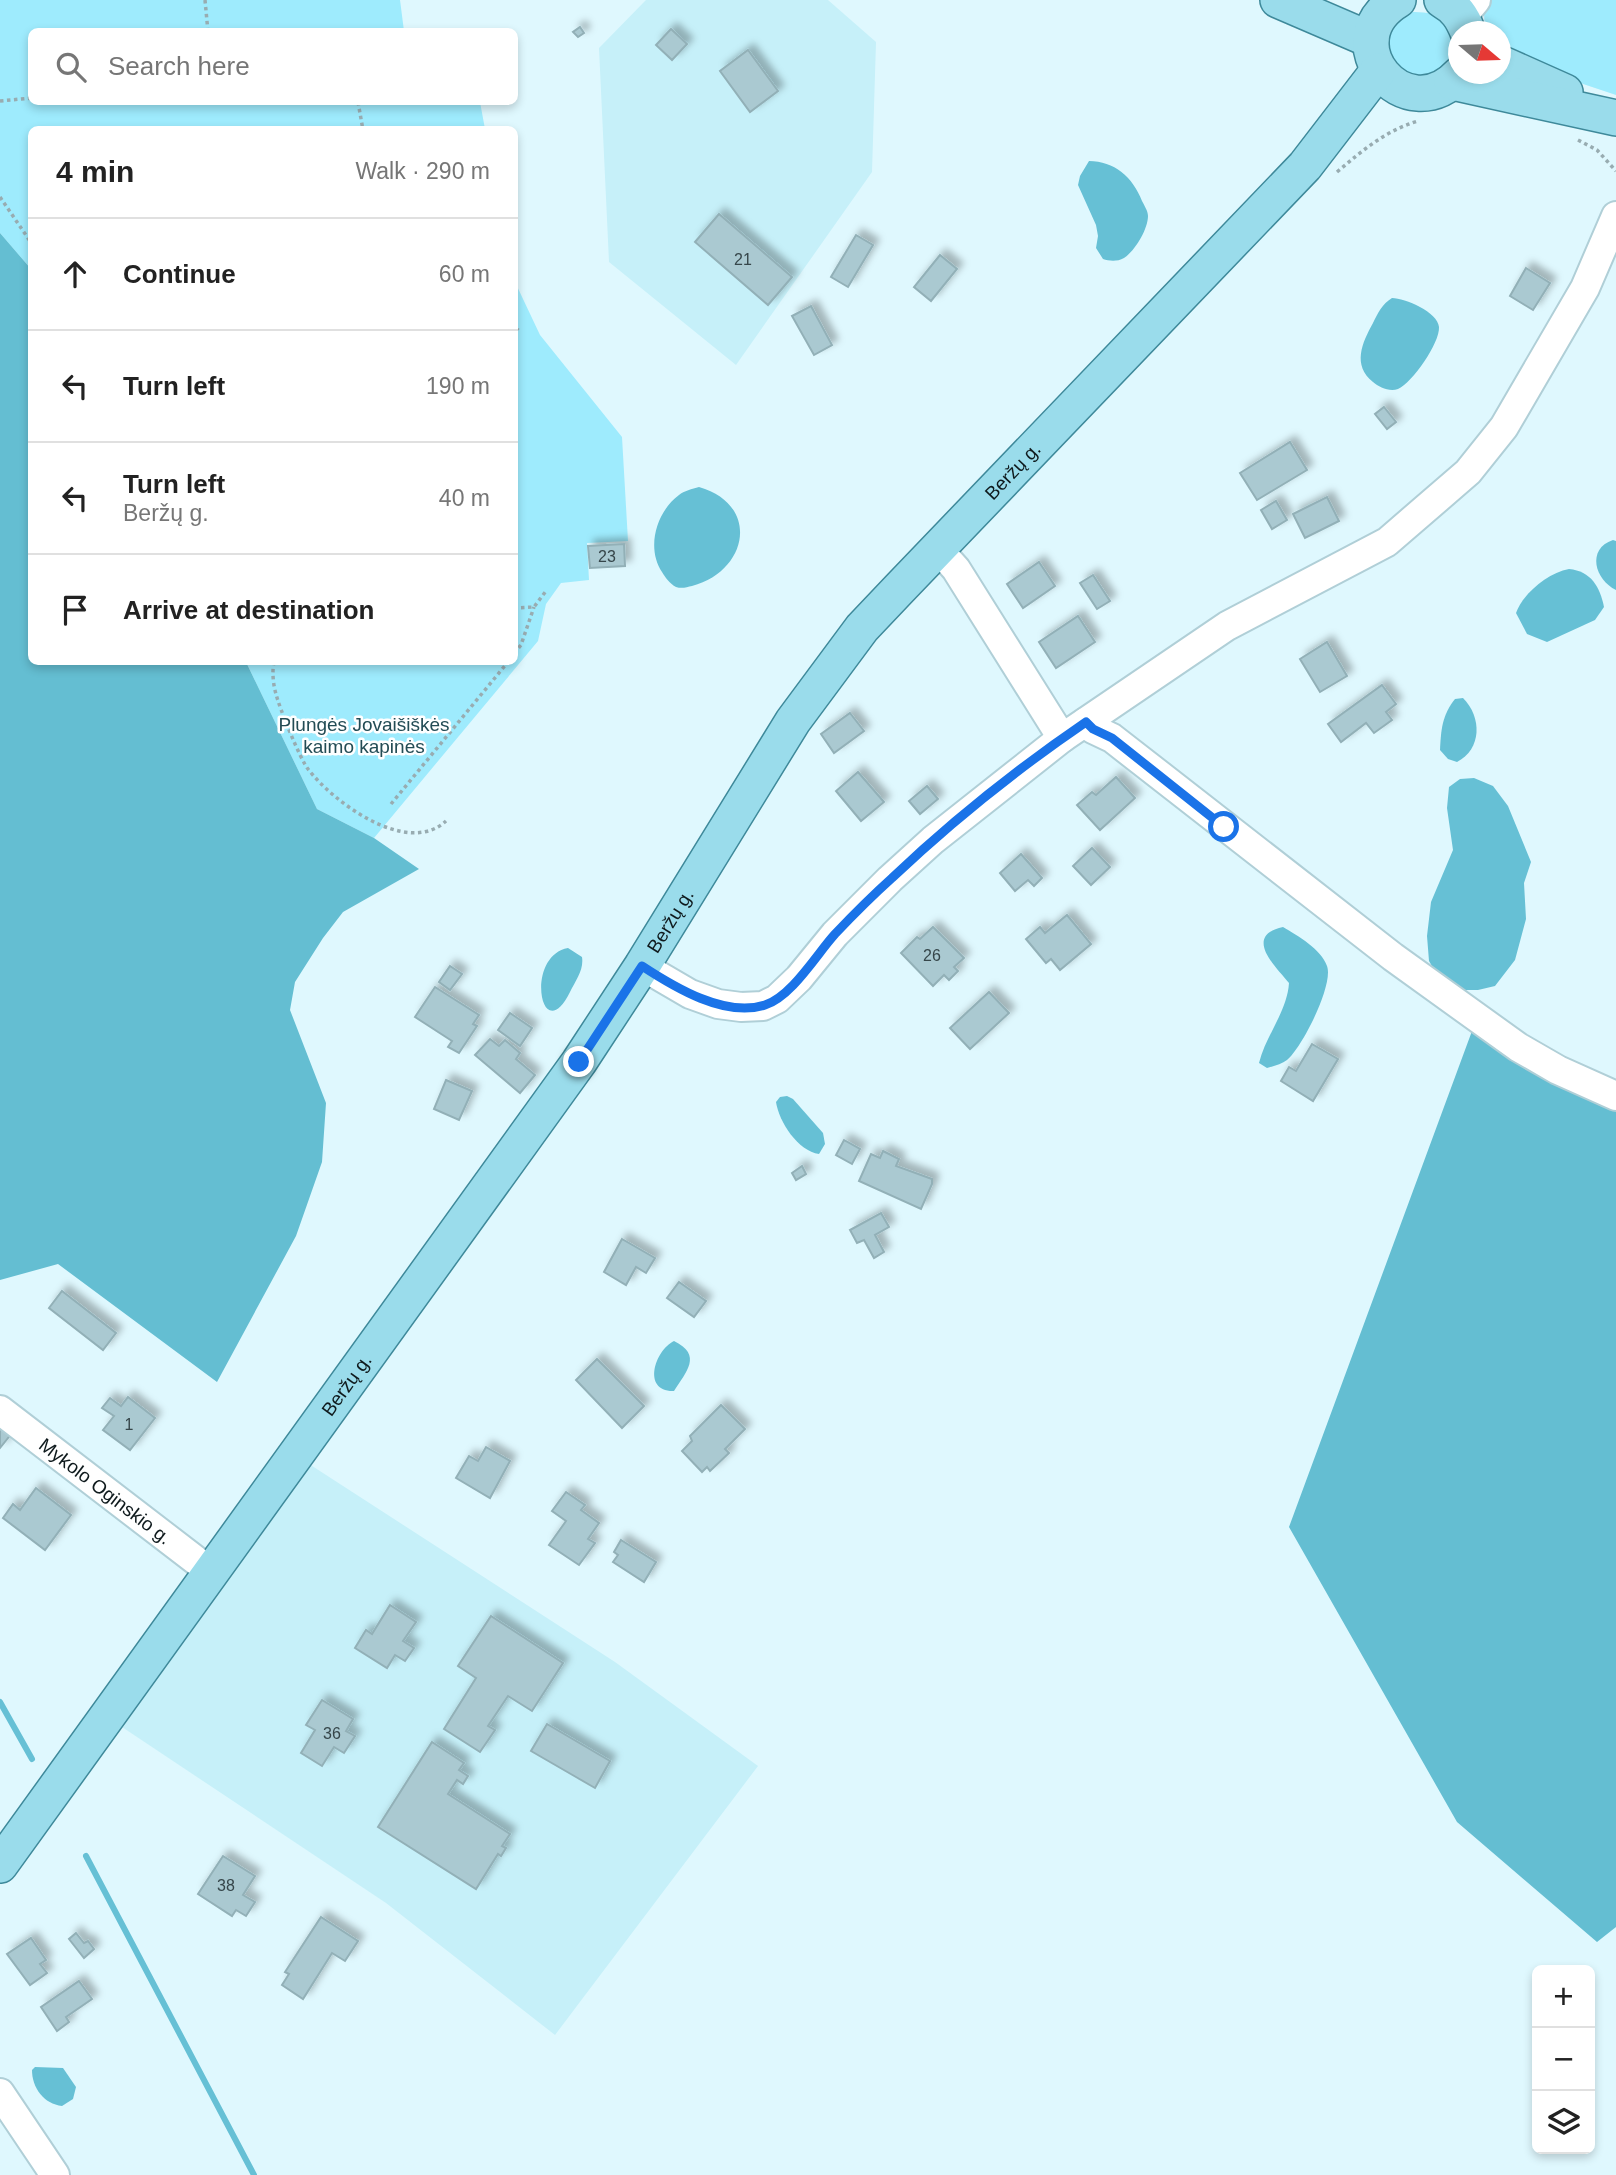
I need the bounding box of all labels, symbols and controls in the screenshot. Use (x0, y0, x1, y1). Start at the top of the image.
north arrow (1448, 21, 1511, 84)
search box (28, 28, 518, 105)
icon: search (52, 48, 90, 86)
text: Search here (108, 51, 250, 81)
text: 4 min (56, 155, 134, 188)
text: Walk · 290 m (355, 158, 490, 184)
house number: 21 (734, 251, 752, 268)
icon: ahead (56, 255, 94, 293)
text: Continue (123, 259, 236, 289)
text: 60 m (439, 261, 490, 287)
icon: left (56, 367, 94, 405)
text: Turn left (123, 371, 225, 401)
text: 190 m (426, 373, 490, 399)
street label: Beržų g. (981, 438, 1045, 504)
text: Turn left (123, 469, 225, 499)
icon: left (56, 479, 94, 517)
text: 40 m (439, 485, 490, 511)
text: Beržų g. (123, 500, 209, 526)
house number: 23 (598, 548, 616, 565)
icon: arrive (56, 591, 94, 629)
text: Arrive at destination (123, 595, 374, 625)
park label: Plungės Jovaišiškės kaimo kapinės (278, 714, 450, 757)
route start (1208, 811, 1239, 842)
street label: Beržų g. (643, 885, 698, 957)
house number: 26 (923, 947, 941, 964)
route end (563, 1046, 594, 1077)
street label: Beržų g. (317, 1350, 376, 1420)
house number: 1 (125, 1416, 134, 1433)
street label: Mykolo Oginskio g. (35, 1434, 175, 1549)
house number: 36 (323, 1725, 341, 1742)
house number: 38 (217, 1877, 235, 1894)
map controls (1532, 1965, 1595, 2154)
button: + (1532, 1965, 1595, 2028)
button: − (1532, 2028, 1595, 2091)
button: layers (1532, 2091, 1595, 2154)

